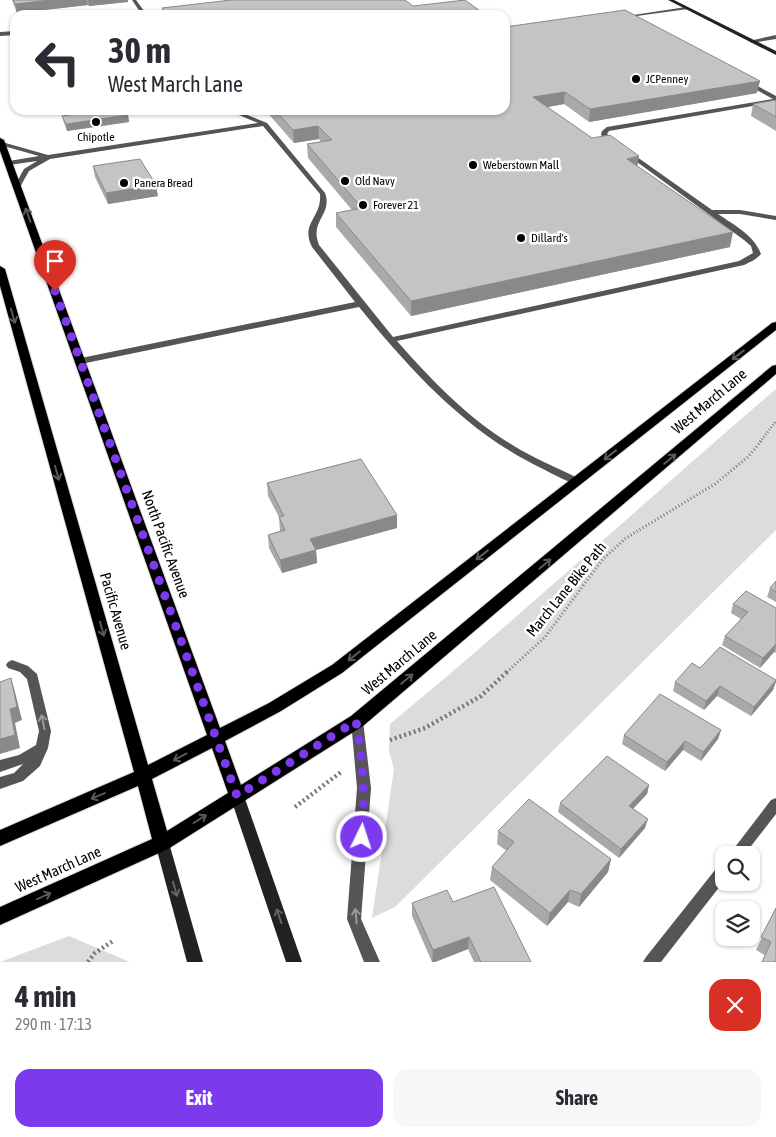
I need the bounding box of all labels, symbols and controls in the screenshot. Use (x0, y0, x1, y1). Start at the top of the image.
icon: left (25, 30, 90, 95)
text: 30 m (108, 30, 171, 70)
text: West March Lane (108, 71, 243, 97)
place label: JCPenney (646, 72, 688, 86)
marker: JCPenney (630, 73, 642, 85)
marker: Chipotle (90, 116, 102, 128)
place label: Chipotle (77, 130, 115, 144)
place label: Weberstown Mall (483, 158, 560, 172)
marker: Weberstown Mall (467, 159, 479, 171)
place label: Old Navy (355, 174, 395, 188)
marker: Old Navy (339, 175, 351, 187)
place label: Panera Bread (134, 176, 193, 190)
marker: Panera Bread (118, 177, 130, 189)
place label: Forever 21 (373, 198, 419, 212)
marker: Forever 21 (357, 199, 369, 211)
one-way arrow (23, 207, 32, 223)
place label: Dillard's (531, 231, 568, 245)
marker: Dillard's (515, 232, 527, 244)
pin (34, 240, 76, 291)
icon: arrive (41, 247, 69, 275)
one-way arrow (9, 308, 19, 324)
one-way arrow (732, 349, 745, 360)
street label: West March Lane (668, 365, 750, 437)
one-way arrow (604, 449, 617, 460)
one-way arrow (663, 454, 676, 465)
one-way arrow (53, 464, 63, 480)
street label: North Pacific Avenue (139, 488, 193, 600)
street label: March Lane Bike Path (523, 538, 609, 640)
one-way arrow (476, 550, 489, 561)
one-way arrow (539, 559, 552, 570)
street label: Pacific Avenue (97, 570, 135, 652)
one-way arrow (97, 621, 107, 637)
street label: West March Lane (358, 626, 440, 698)
one-way arrow (348, 650, 361, 661)
one-way arrow (400, 674, 413, 685)
one-way arrow (37, 715, 47, 731)
one-way arrow (173, 752, 188, 762)
one-way arrow (91, 791, 106, 801)
position arrow (335, 810, 387, 862)
one-way arrow (192, 814, 206, 824)
street label: West March Lane (12, 842, 104, 895)
map controls (715, 846, 760, 946)
button: search (715, 846, 760, 891)
one-way arrow (171, 881, 180, 897)
one-way arrow (36, 890, 51, 900)
button: layers (715, 901, 760, 946)
one-way arrow (273, 908, 283, 924)
one-way arrow (351, 909, 361, 925)
text: 4 min (15, 979, 76, 1013)
button: close (709, 979, 761, 1031)
text: 290 m · 17:13 (15, 1015, 92, 1033)
button: Exit (15, 1069, 383, 1127)
button: Share (393, 1069, 761, 1127)

